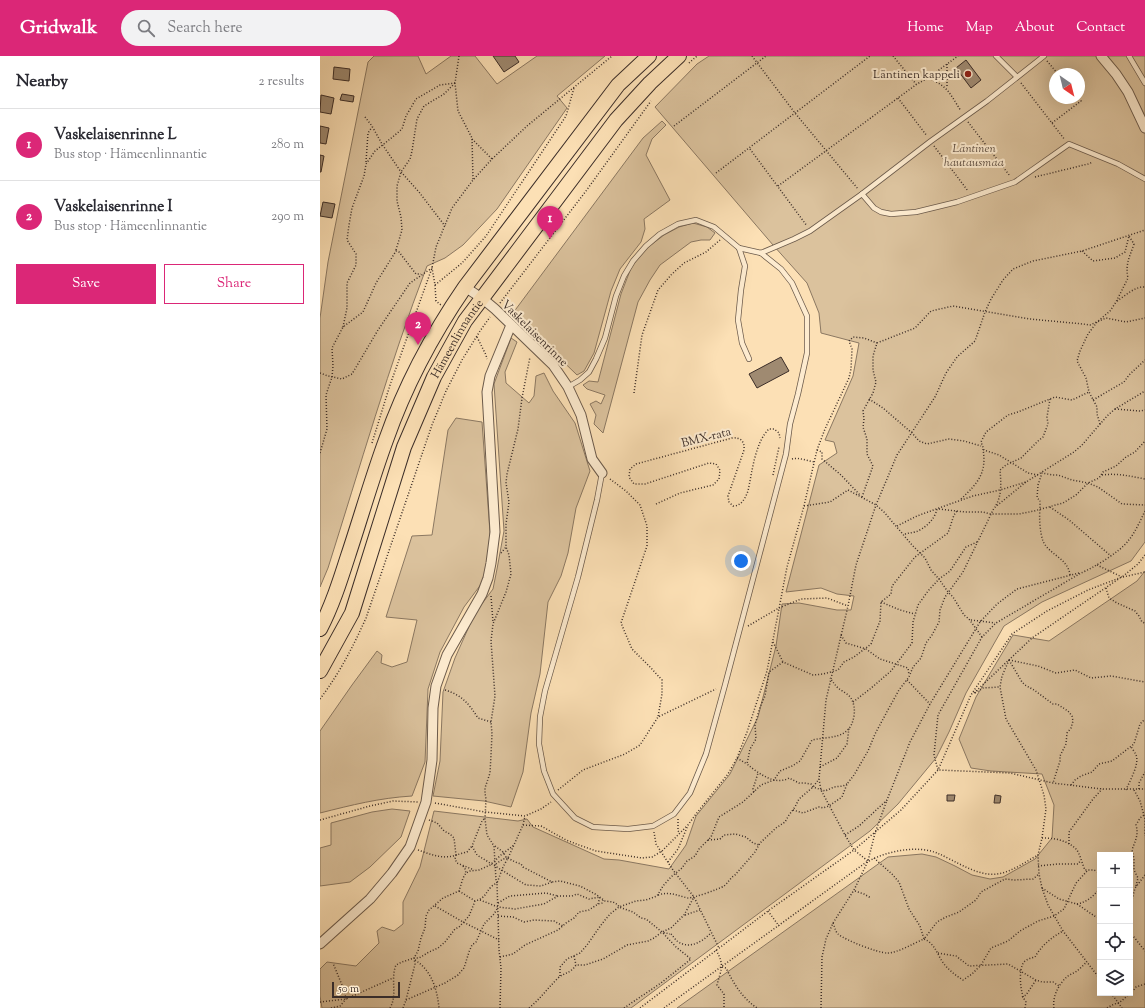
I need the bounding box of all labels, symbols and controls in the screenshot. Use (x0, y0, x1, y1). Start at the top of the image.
search box (121, 10, 401, 46)
text: Gridwalk (20, 15, 97, 42)
icon: search (135, 17, 157, 39)
text: Search here (167, 18, 243, 39)
text: Home (907, 18, 944, 38)
text: Map (966, 18, 993, 38)
text: About (1015, 18, 1054, 38)
text: Contact (1076, 18, 1125, 38)
place label: Läntinen kappeli (873, 66, 961, 84)
north arrow (1049, 68, 1085, 104)
marker: Läntinen kappeli (963, 69, 973, 79)
text: Nearby (16, 70, 68, 94)
text: 2 results (259, 73, 304, 91)
text: Vaskelaisenrinne L (54, 125, 177, 146)
text: 1 (27, 136, 31, 154)
text: 280 m (271, 136, 304, 154)
park label: Läntinen hautausmaa (944, 140, 1004, 172)
text: Bus stop · Hämeenlinnantie (54, 146, 207, 164)
text: Vaskelaisenrinne I (54, 197, 172, 218)
pin: 1 (537, 206, 563, 239)
text: 2 (26, 208, 32, 226)
text: 290 m (271, 208, 304, 226)
text: Bus stop · Hämeenlinnantie (54, 218, 207, 236)
button: Save (16, 264, 156, 304)
button: Share (164, 264, 304, 304)
street label: Hämeenlinnantie (427, 295, 489, 382)
street label: Vaskelaisenrinne (497, 296, 572, 372)
pin: 2 (405, 312, 431, 345)
street label: BMX-rata (679, 423, 733, 453)
your location (731, 551, 751, 571)
map controls (1097, 852, 1133, 996)
button: + (1097, 852, 1133, 888)
button: − (1097, 888, 1133, 924)
button: locate (1097, 924, 1133, 960)
button: layers (1097, 960, 1133, 996)
scale bar (332, 980, 400, 999)
text: 50 m (338, 981, 359, 997)

